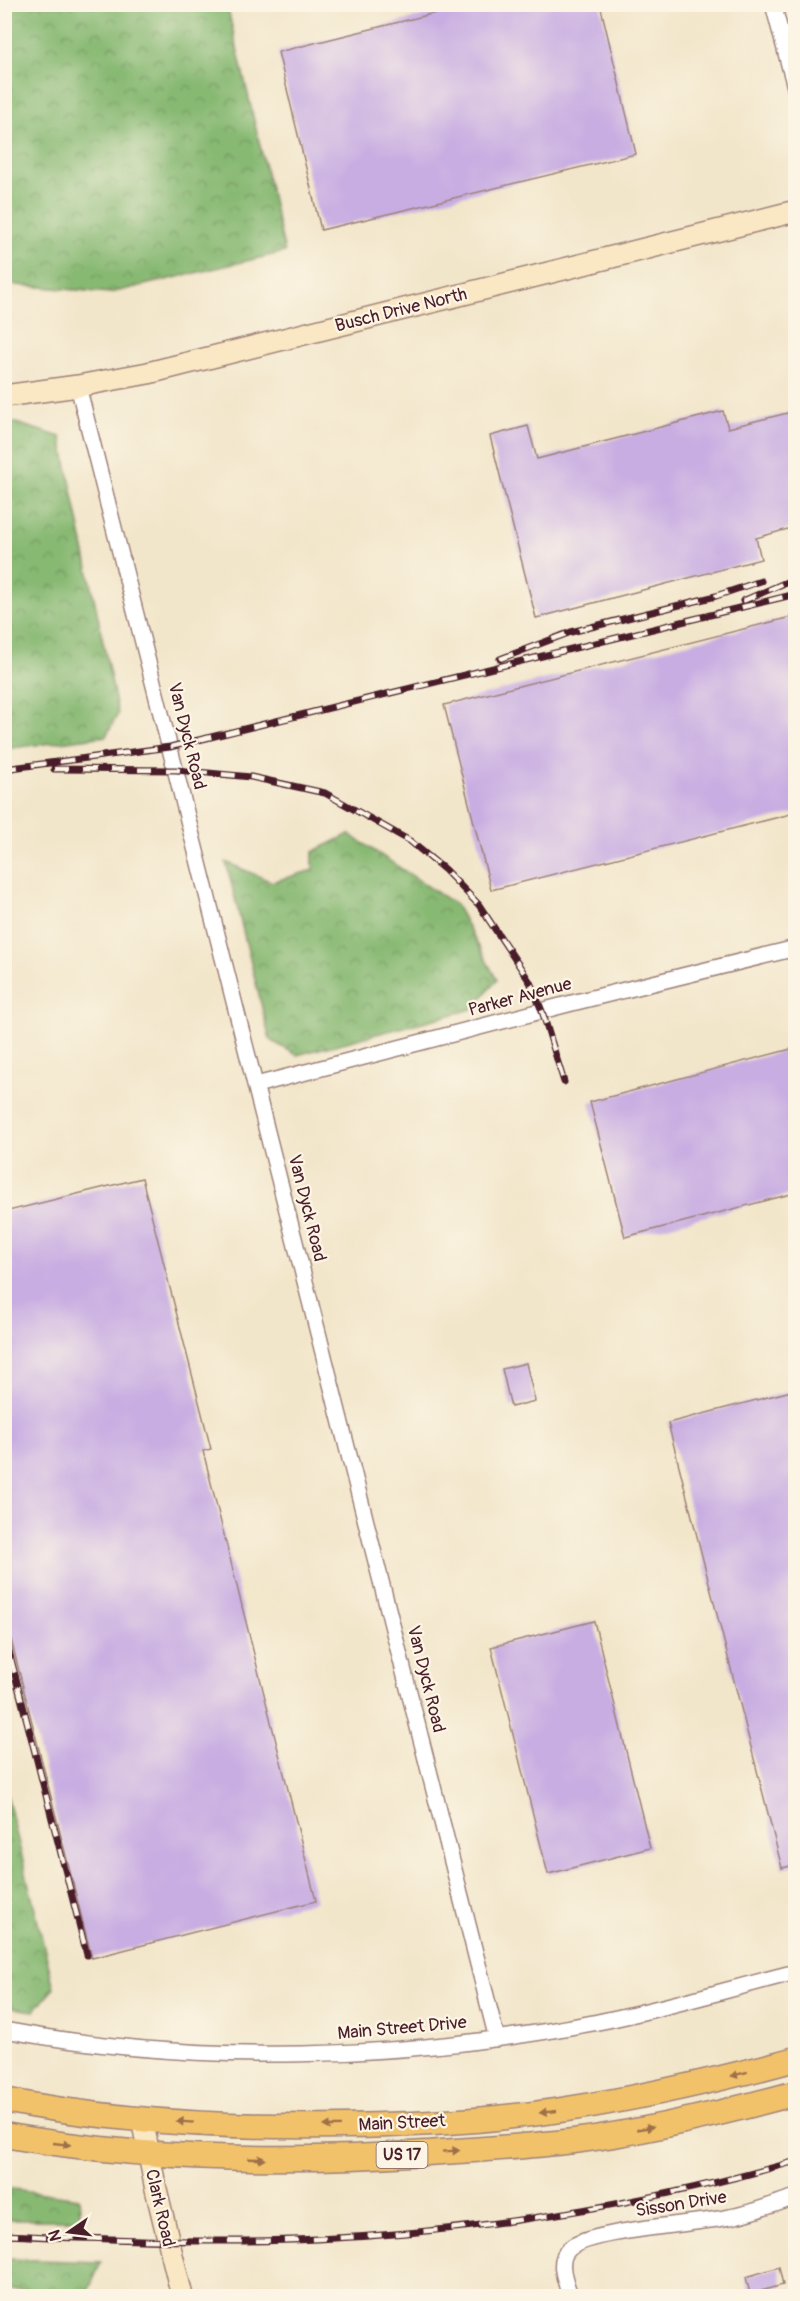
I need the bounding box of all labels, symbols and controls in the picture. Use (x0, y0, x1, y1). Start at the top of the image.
street label: Busch Drive North (333, 283, 469, 337)
street label: Van Dyck Road (163, 680, 211, 792)
street label: Parker Avenue (466, 972, 574, 1022)
street label: Van Dyck Road (283, 1152, 331, 1264)
street label: Van Dyck Road (402, 1623, 450, 1735)
street label: Main Street Drive (336, 2011, 468, 2045)
one-way arrow (730, 2069, 748, 2079)
one-way arrow (538, 2107, 557, 2117)
street label: Main Street (358, 2109, 447, 2137)
one-way arrow (175, 2118, 194, 2127)
one-way arrow (323, 2121, 342, 2131)
one-way arrow (635, 2124, 654, 2133)
one-way arrow (53, 2140, 72, 2149)
road number: US 17 (376, 2142, 428, 2168)
one-way arrow (442, 2146, 461, 2156)
one-way arrow (247, 2154, 266, 2163)
street label: Clark Road (140, 2167, 180, 2249)
street label: Sisson Drive (634, 2185, 728, 2223)
north arrow (39, 2202, 99, 2262)
text: N (44, 2228, 66, 2243)

